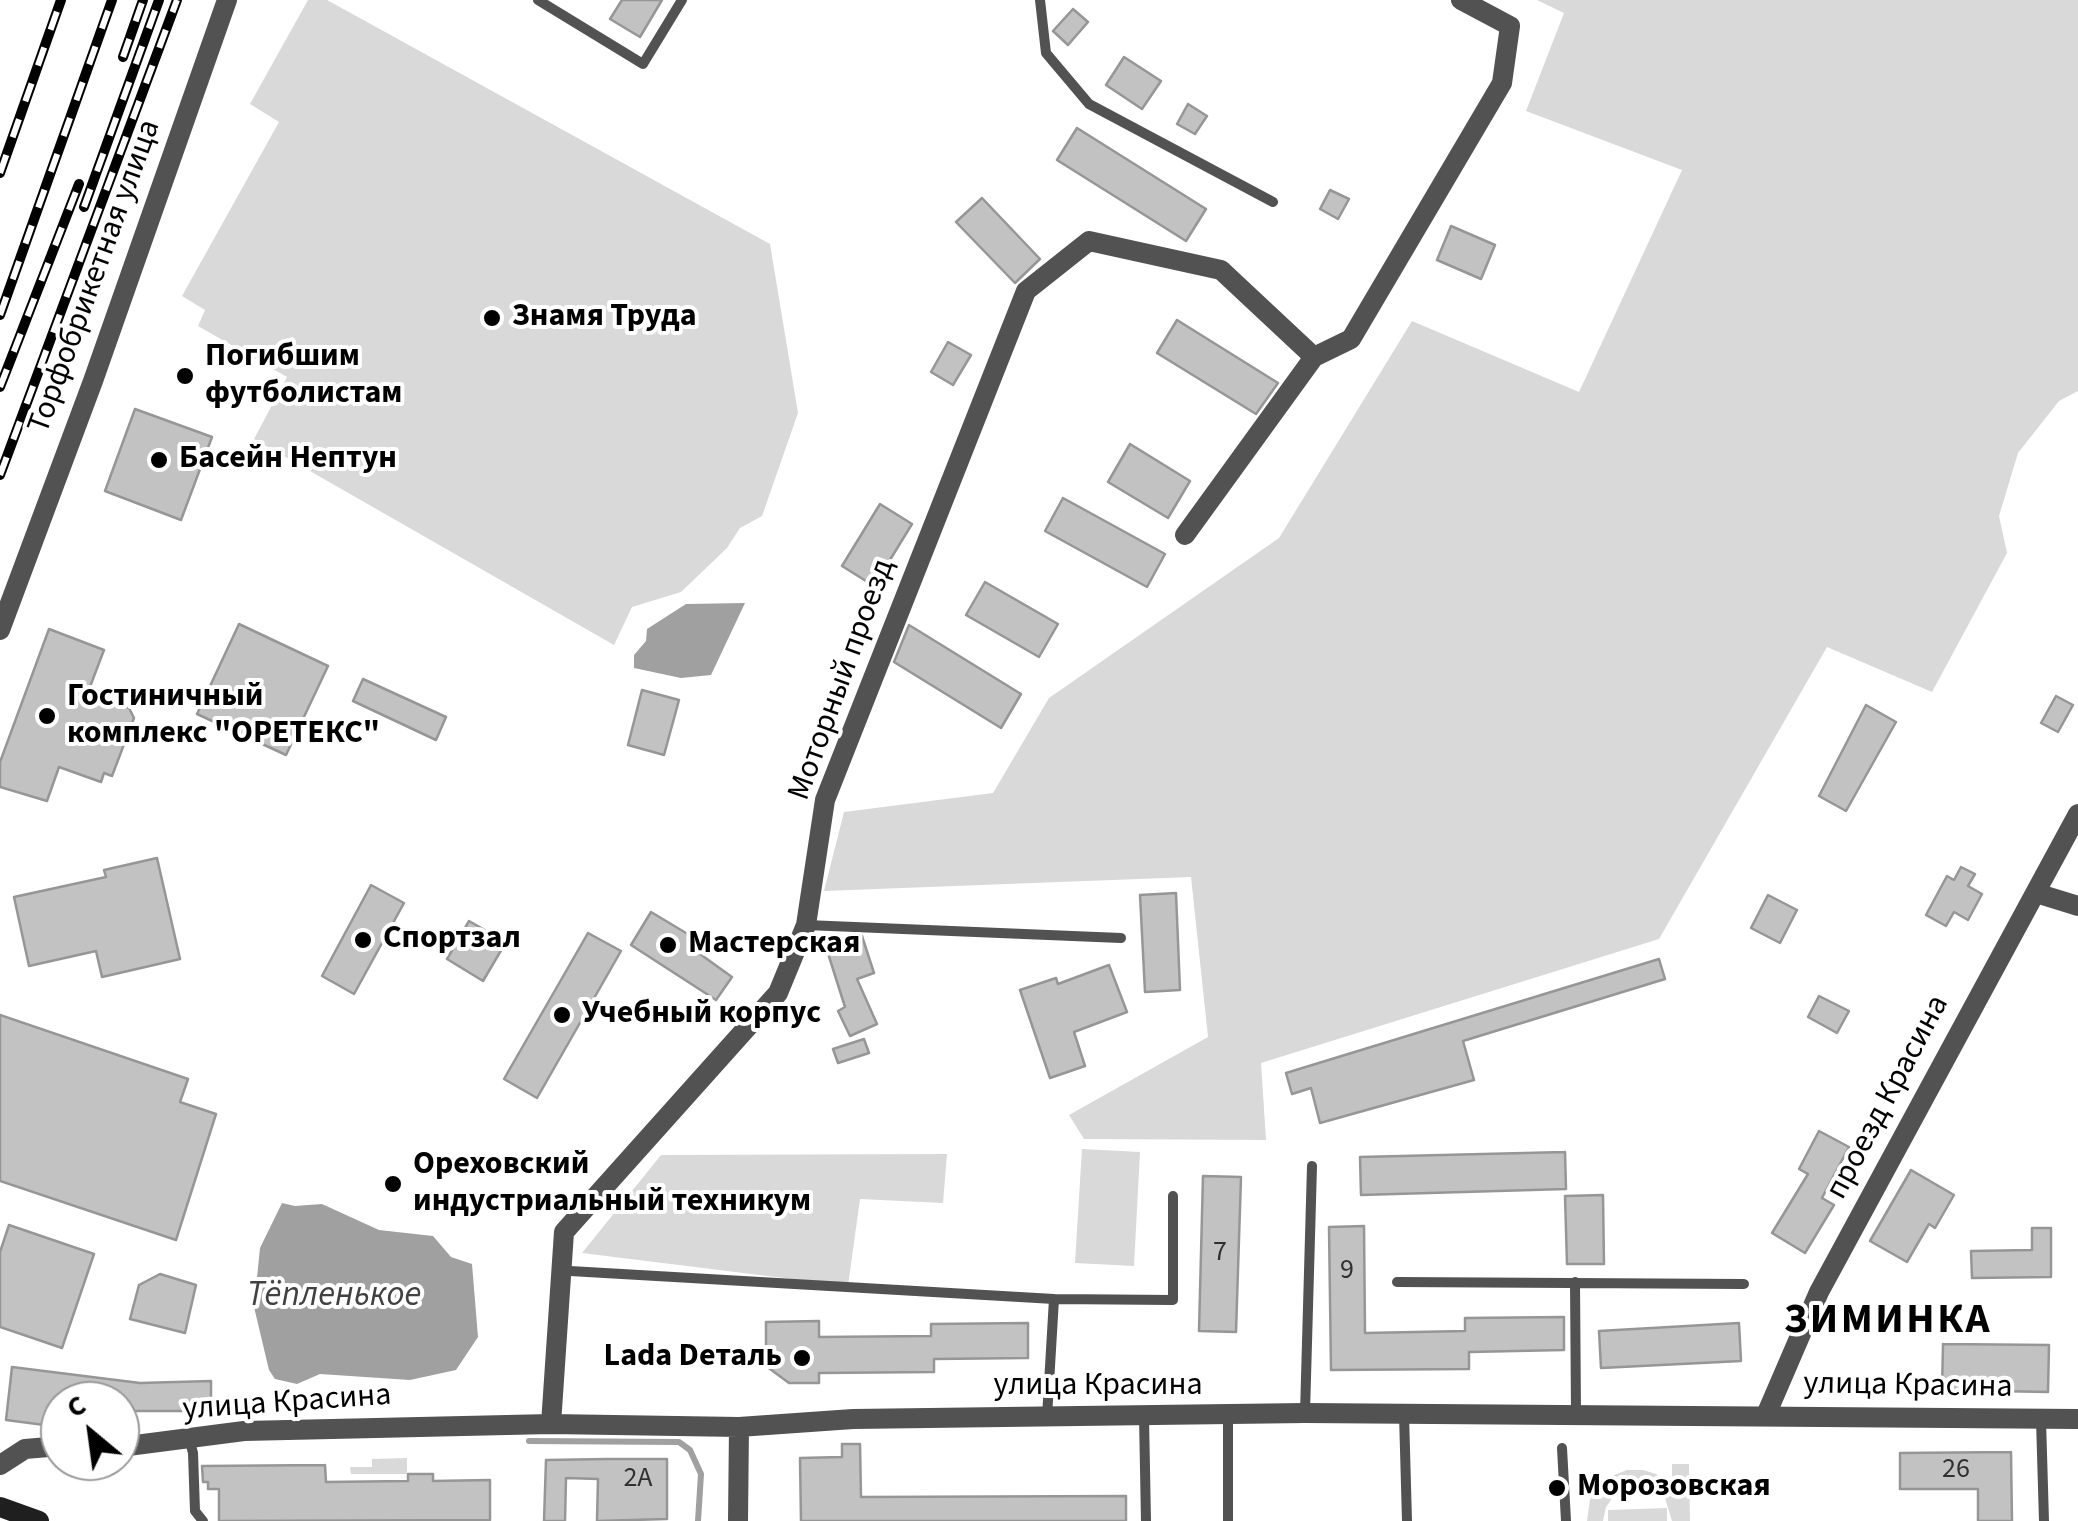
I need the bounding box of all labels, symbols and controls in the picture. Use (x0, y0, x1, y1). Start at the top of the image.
street label: Торфобрикетная улица (21, 115, 171, 439)
place label: Знамя Труда (512, 299, 697, 337)
marker: Знамя Труда (481, 307, 503, 329)
place label: Погибшим футболистам (205, 339, 402, 414)
marker: Погибшим футболистам (174, 365, 196, 387)
place label: Басейн Нептун (179, 441, 397, 479)
marker: Басейн Нептун (148, 449, 170, 471)
street label: Моторный проезд (782, 554, 904, 806)
place label: Гостиничный комплекс "ОРЕТЕКС" (67, 679, 380, 754)
marker: Гостиничный комплекс "ОРЕТЕКС" (36, 705, 58, 727)
place label: Спортзал (383, 921, 521, 959)
place label: Мастерская (688, 926, 860, 964)
marker: Спортзал (352, 929, 374, 951)
marker: Мастерская (657, 934, 679, 956)
street label: проезд Красина (1819, 989, 1959, 1207)
place label: Учебный корпус (582, 996, 821, 1034)
marker: Учебный корпус (551, 1004, 573, 1026)
place label: Ореховский индустриальный техникум (413, 1147, 811, 1222)
marker: Ореховский индустриальный техникум (382, 1173, 404, 1195)
house number: 7 (1213, 1237, 1227, 1271)
house number: 9 (1340, 1255, 1354, 1289)
water label: Тёпленькое (247, 1276, 421, 1318)
district label: ЗИМИНКА (1784, 1298, 1992, 1348)
place label: Lada Dеталь (604, 1339, 782, 1377)
marker: Lada Dеталь (791, 1347, 813, 1369)
street label: улица Красина (1803, 1366, 2013, 1408)
street label: улица Красина (993, 1368, 1203, 1406)
street label: улица Красина (181, 1378, 393, 1430)
north arrow (40, 1381, 140, 1481)
text: С (60, 1385, 93, 1428)
house number: 26 (1942, 1454, 1970, 1488)
house number: 2А (623, 1463, 653, 1497)
place label: Морозовская (1577, 1469, 1771, 1507)
marker: Морозовская (1546, 1477, 1568, 1499)

